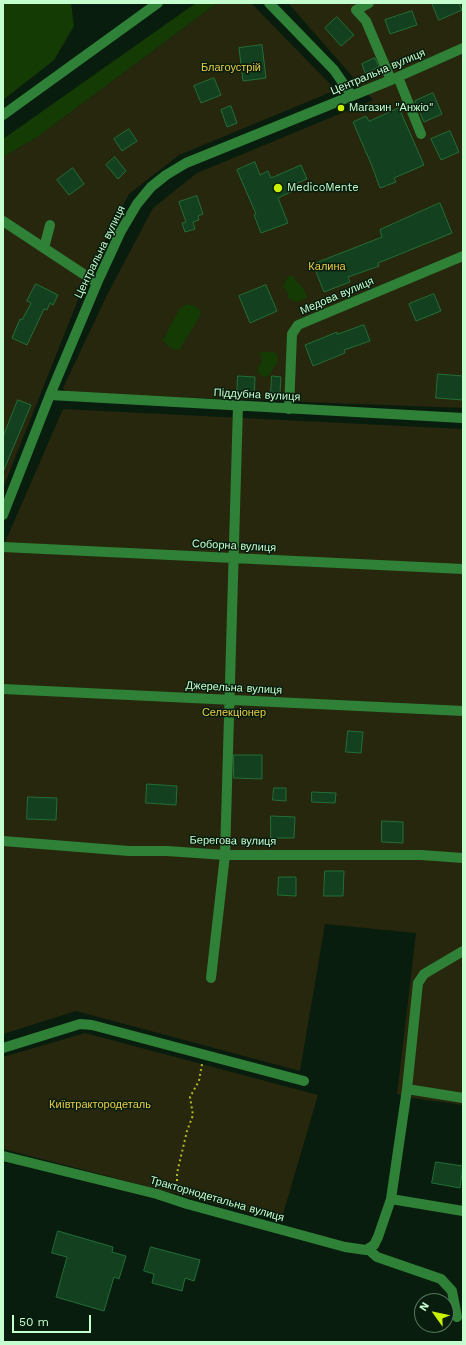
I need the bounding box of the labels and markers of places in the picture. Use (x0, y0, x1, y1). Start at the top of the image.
place label: Магазин "Анжіо" (349, 101, 433, 115)
marker: Магазин "Анжіо" (336, 103, 346, 113)
place label: MedicoMente (287, 181, 358, 195)
marker: MedicoMente (272, 182, 284, 194)

